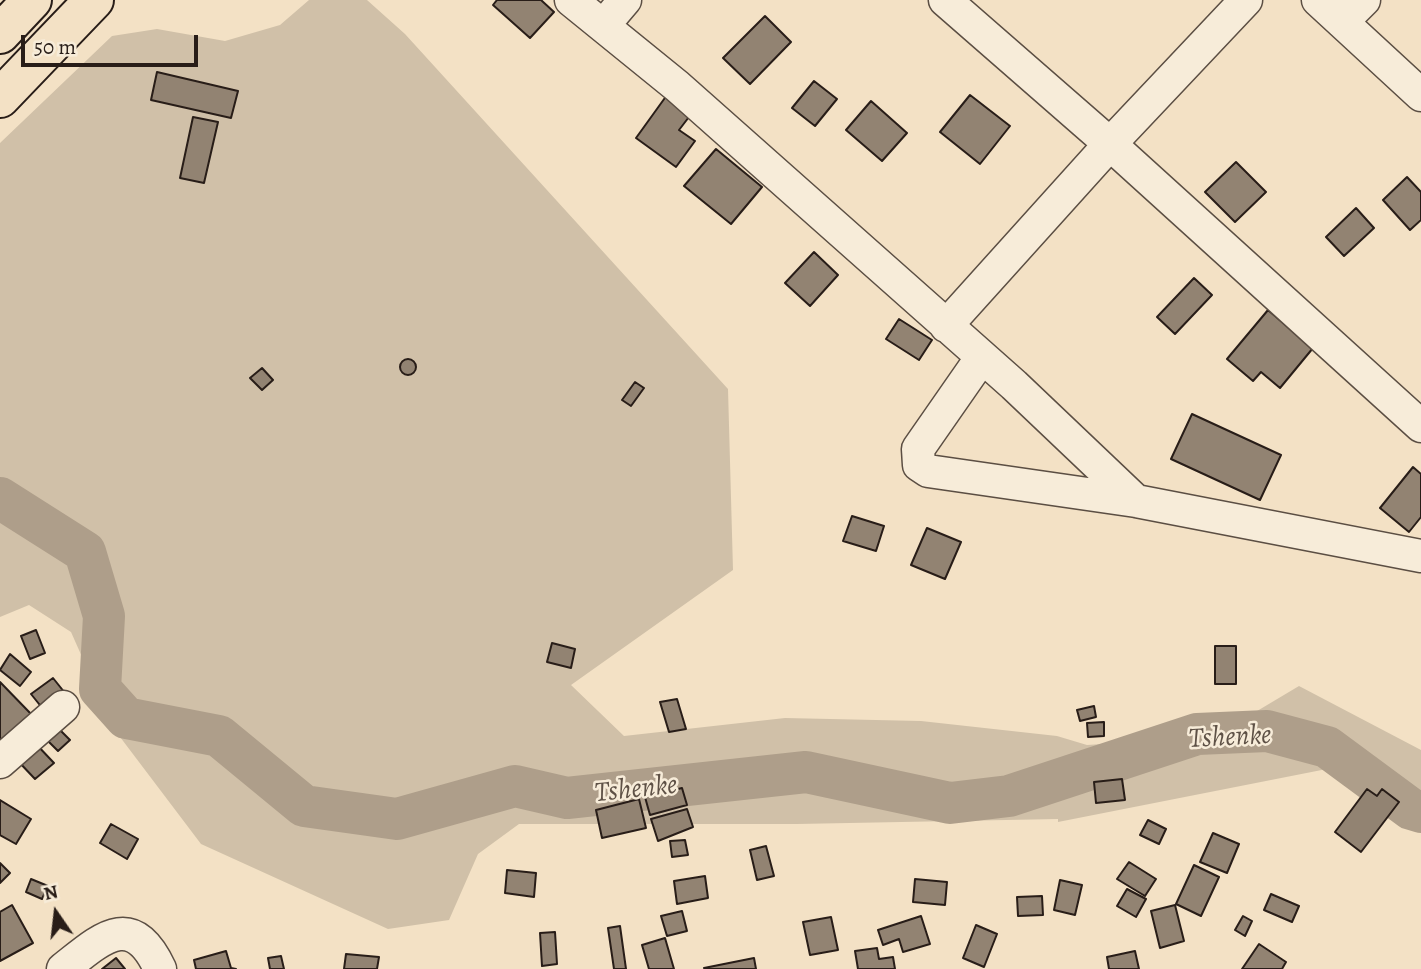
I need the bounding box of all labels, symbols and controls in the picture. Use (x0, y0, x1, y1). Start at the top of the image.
scale bar (24, 21, 201, 65)
text: 50 m (34, 33, 76, 61)
water label: Tshenke (1188, 719, 1272, 757)
water label: Tshenke (593, 769, 679, 811)
north arrow (21, 878, 91, 948)
text: N (41, 878, 61, 907)

